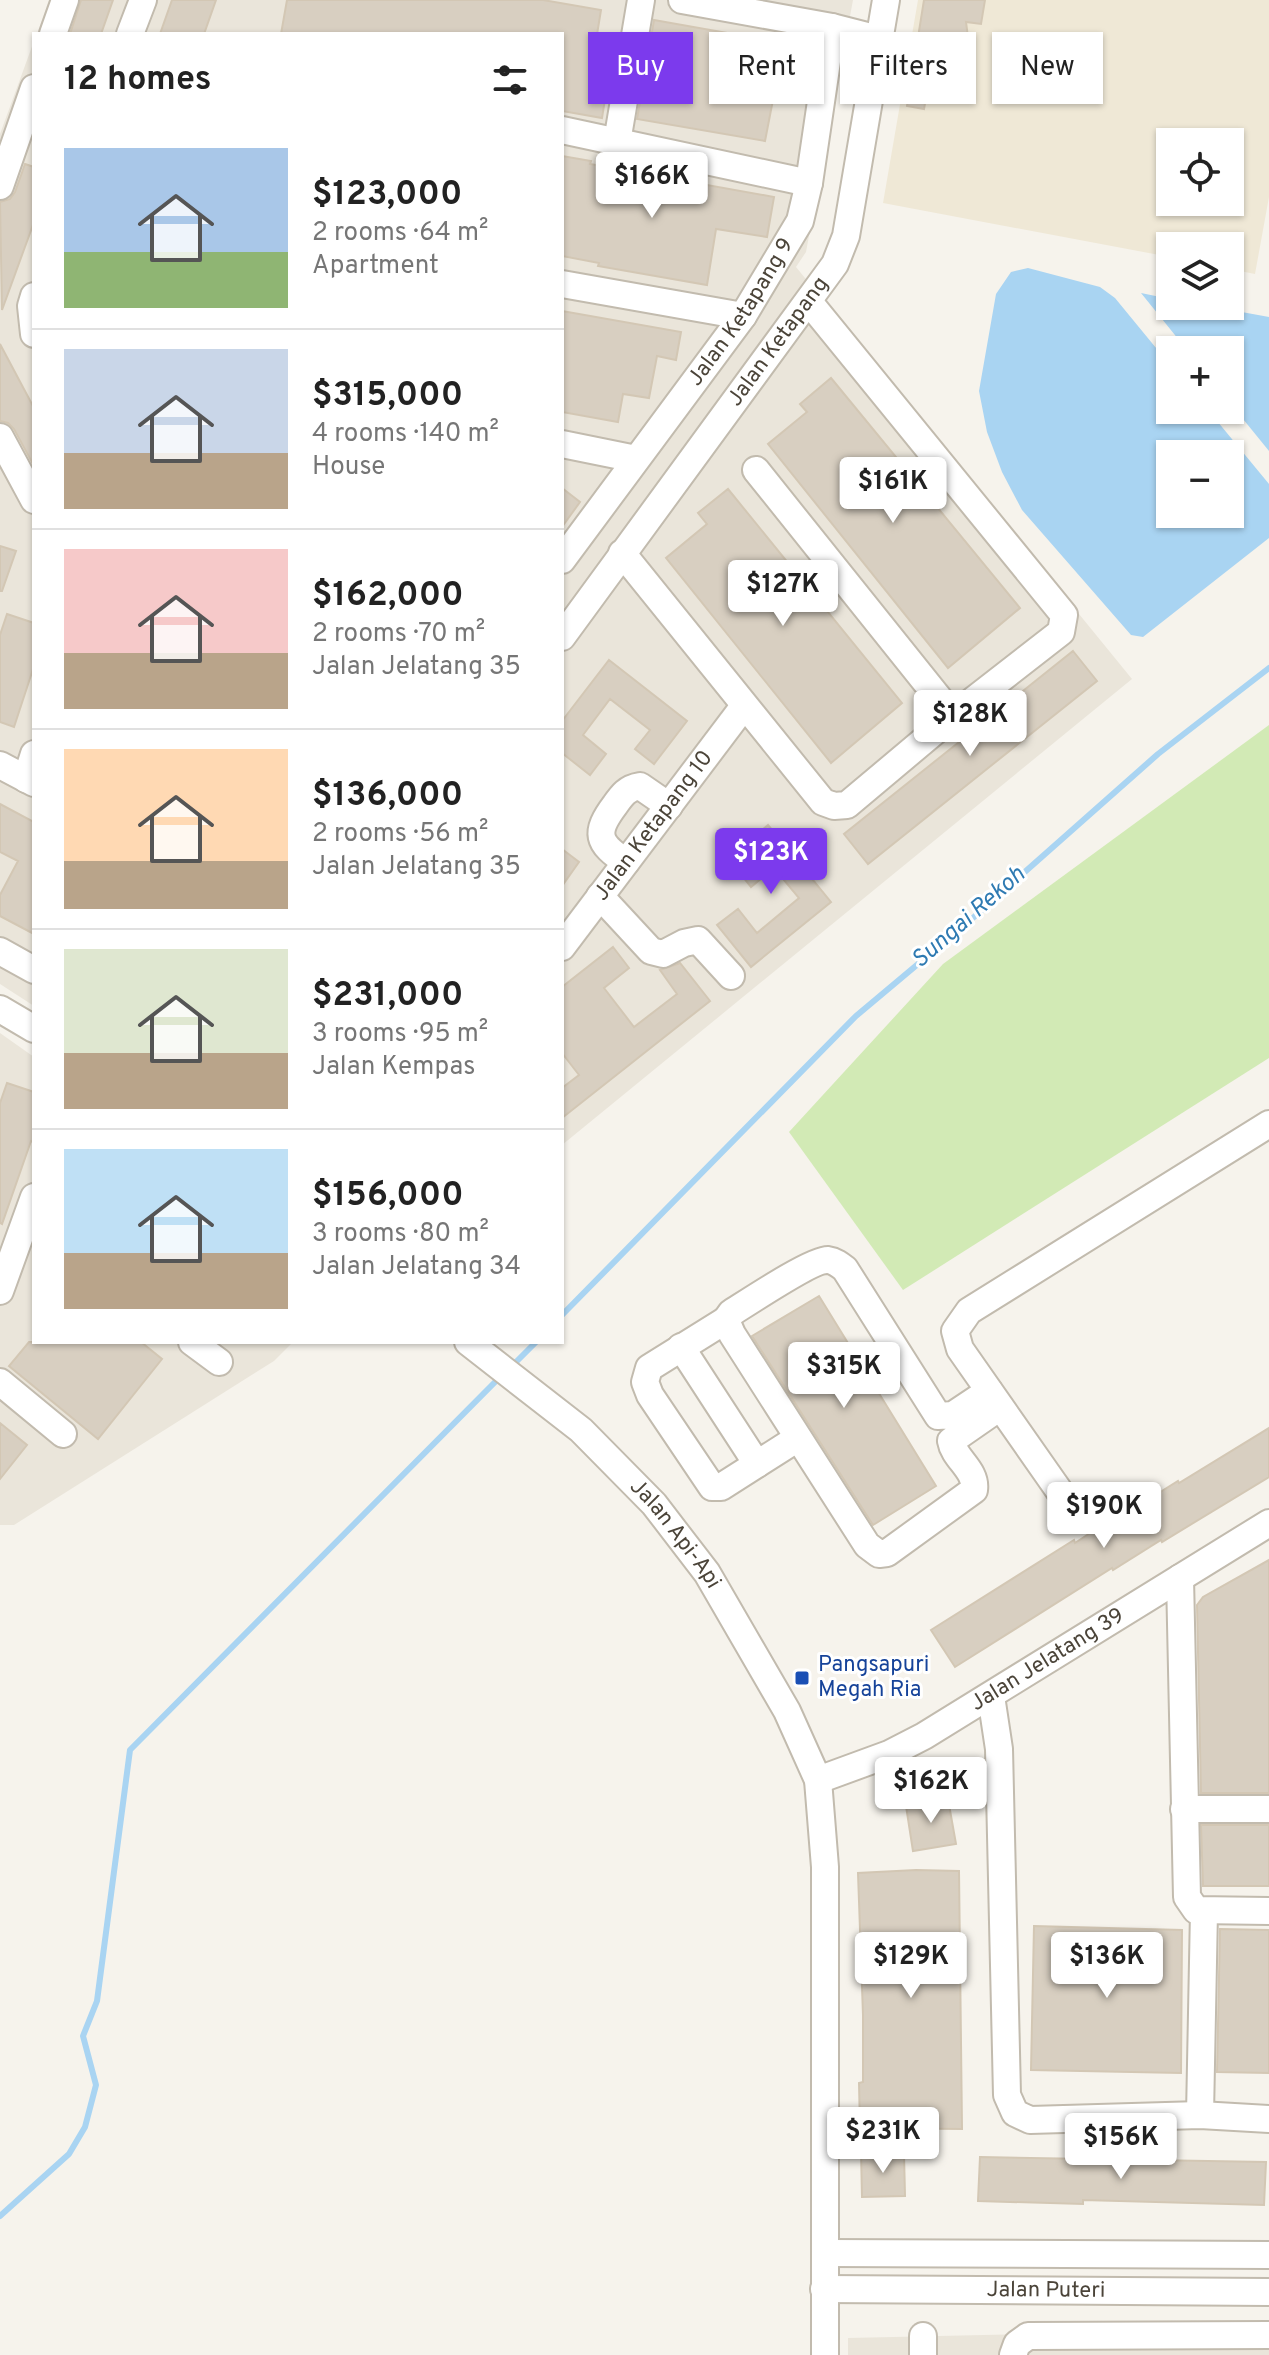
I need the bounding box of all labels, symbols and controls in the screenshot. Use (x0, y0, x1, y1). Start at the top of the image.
chip: Buy (588, 32, 693, 104)
chip: Rent (709, 32, 824, 104)
chip: Filters (840, 32, 976, 104)
chip: New (992, 32, 1103, 104)
icon: filters (488, 58, 532, 102)
text: 12 homes (64, 59, 211, 102)
map controls (1156, 128, 1244, 528)
button: locate (1156, 128, 1244, 216)
pin: $166K (596, 152, 708, 220)
text: $166K (614, 161, 690, 194)
text: $123,000 (312, 174, 462, 217)
icon: home (128, 180, 224, 276)
text: 2 rooms · 64 m² (312, 217, 488, 250)
button: layers (1156, 232, 1244, 320)
street label: Jalan Ketapang 9 (681, 233, 799, 391)
text: Apartment (312, 250, 439, 283)
street label: Jalan Ketapang (722, 272, 834, 412)
button: + (1156, 336, 1244, 424)
text: $315,000 (312, 375, 463, 418)
icon: home (128, 381, 224, 477)
text: 4 rooms · 140 m² (312, 418, 499, 451)
button: − (1156, 440, 1244, 528)
text: House (312, 451, 385, 484)
pin: $161K (837, 457, 949, 525)
text: $161K (858, 466, 928, 499)
pin: $127K (727, 560, 839, 628)
text: $127K (746, 569, 820, 602)
text: $162,000 (312, 575, 464, 618)
icon: home (128, 581, 224, 677)
text: 2 rooms · 70 m² (312, 618, 485, 651)
text: Jalan Jelatang 35 (312, 651, 521, 684)
pin: $128K (914, 690, 1026, 758)
text: $128K (932, 699, 1008, 732)
street label: Jalan Ketapang 10 (588, 745, 719, 906)
text: $136,000 (312, 775, 463, 818)
icon: home (128, 781, 224, 877)
text: 2 rooms · 56 m² (312, 818, 488, 851)
pin: $123K (715, 828, 827, 896)
text: $123K (733, 837, 809, 870)
text: Jalan Jelatang 35 (312, 851, 521, 884)
water label: Sungai Rekoh (906, 860, 1032, 976)
text: $231,000 (312, 975, 463, 1018)
icon: home (128, 981, 224, 1077)
text: 3 rooms · 95 m² (312, 1018, 488, 1051)
text: Jalan Kempas (312, 1051, 476, 1084)
text: $156,000 (312, 1175, 464, 1218)
icon: home (128, 1181, 224, 1277)
text: 3 rooms · 80 m² (312, 1218, 489, 1251)
text: Jalan Jelatang 34 (312, 1251, 521, 1284)
pin: $315K (788, 1342, 900, 1410)
text: $315K (806, 1351, 882, 1384)
street label: Jalan Api-Api (624, 1474, 727, 1594)
pin: $190K (1048, 1482, 1160, 1550)
text: $190K (1065, 1491, 1143, 1524)
street label: Jalan Jelatang 39 (965, 1602, 1129, 1717)
place label: Pangsapuri Megah Ria (818, 1652, 929, 1704)
marker: Pangsapuri Megah Ria (793, 1669, 811, 1687)
pin: $162K (875, 1757, 987, 1825)
text: $162K (893, 1766, 969, 1799)
pin: $129K (855, 1932, 967, 2000)
pin: $136K (1051, 1932, 1163, 2000)
text: $129K (873, 1941, 949, 1974)
text: $136K (1069, 1941, 1145, 1974)
pin: $231K (827, 2107, 939, 2175)
pin: $156K (1065, 2113, 1177, 2181)
text: $231K (845, 2116, 921, 2149)
text: $156K (1083, 2122, 1159, 2155)
street label: Jalan Puteri (986, 2277, 1106, 2304)

